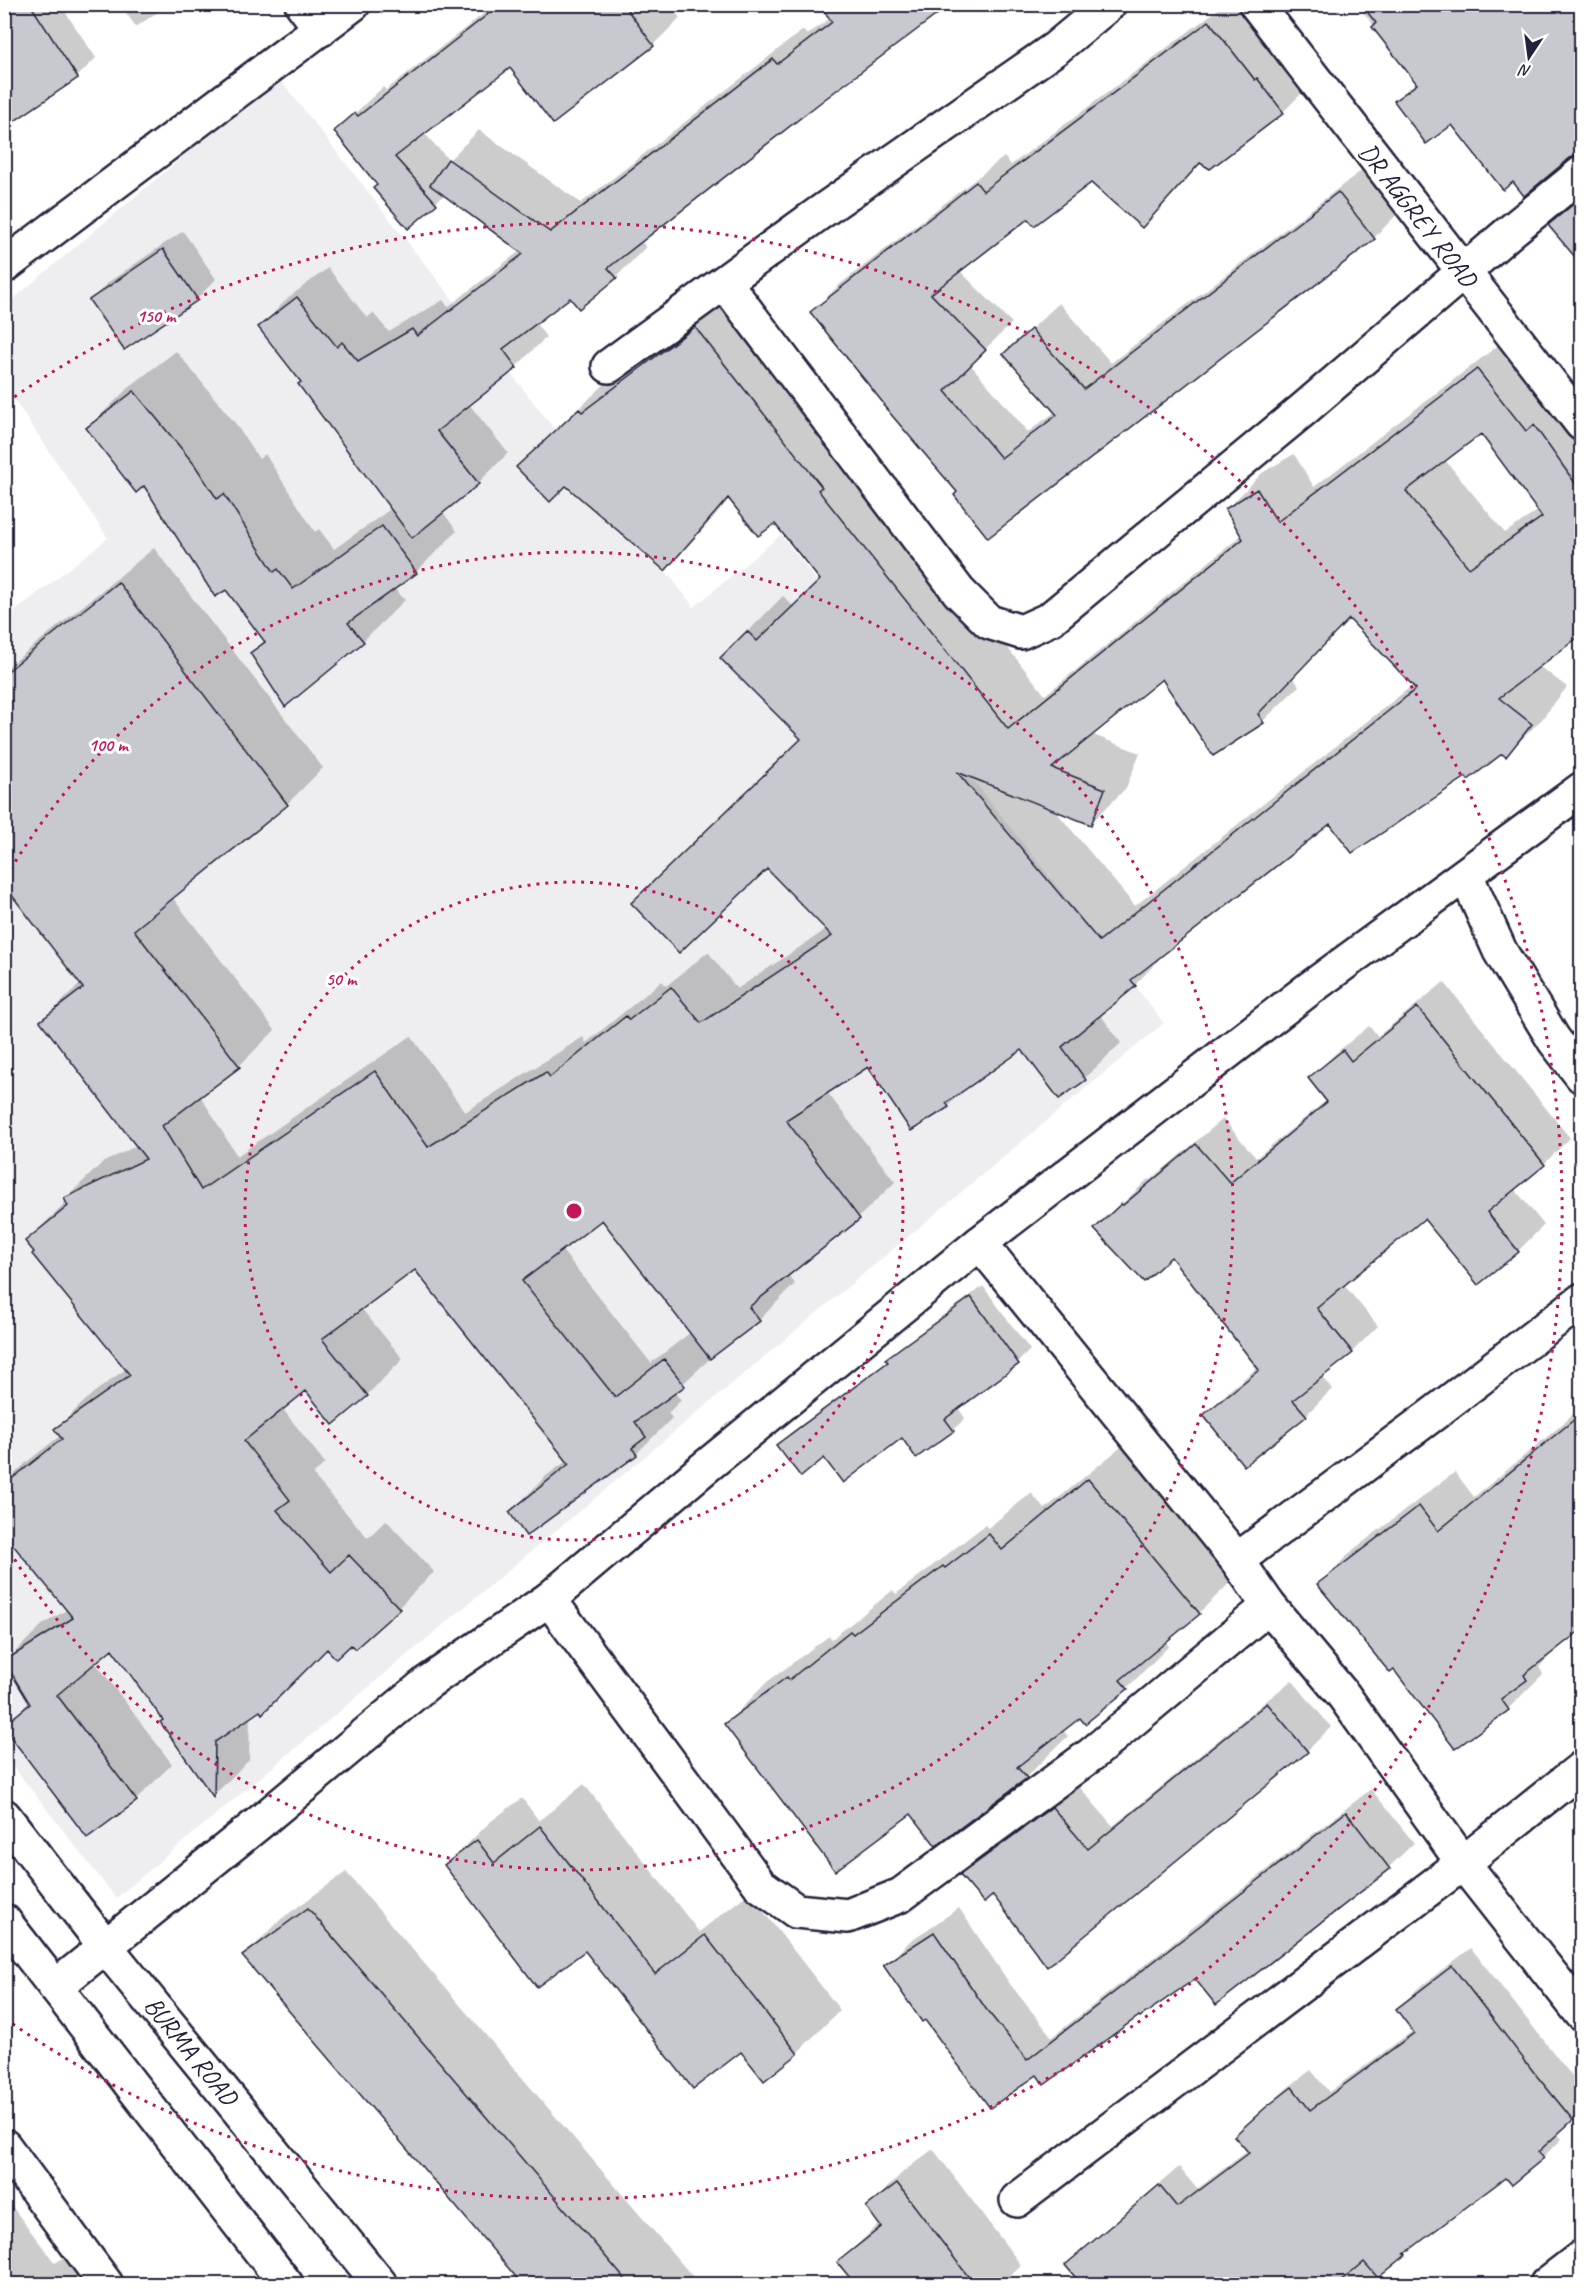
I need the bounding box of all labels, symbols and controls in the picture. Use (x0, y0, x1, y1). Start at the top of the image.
north arrow (1499, 27, 1559, 87)
text: N (1516, 59, 1533, 81)
street label: DR AGGREY ROAD (1351, 136, 1486, 295)
text: 150 m (137, 305, 177, 327)
text: 100 m (89, 734, 129, 756)
text: 50 m (326, 968, 358, 990)
centre of rings (564, 1201, 584, 1221)
street label: BURMA ROAD (137, 1990, 246, 2114)

